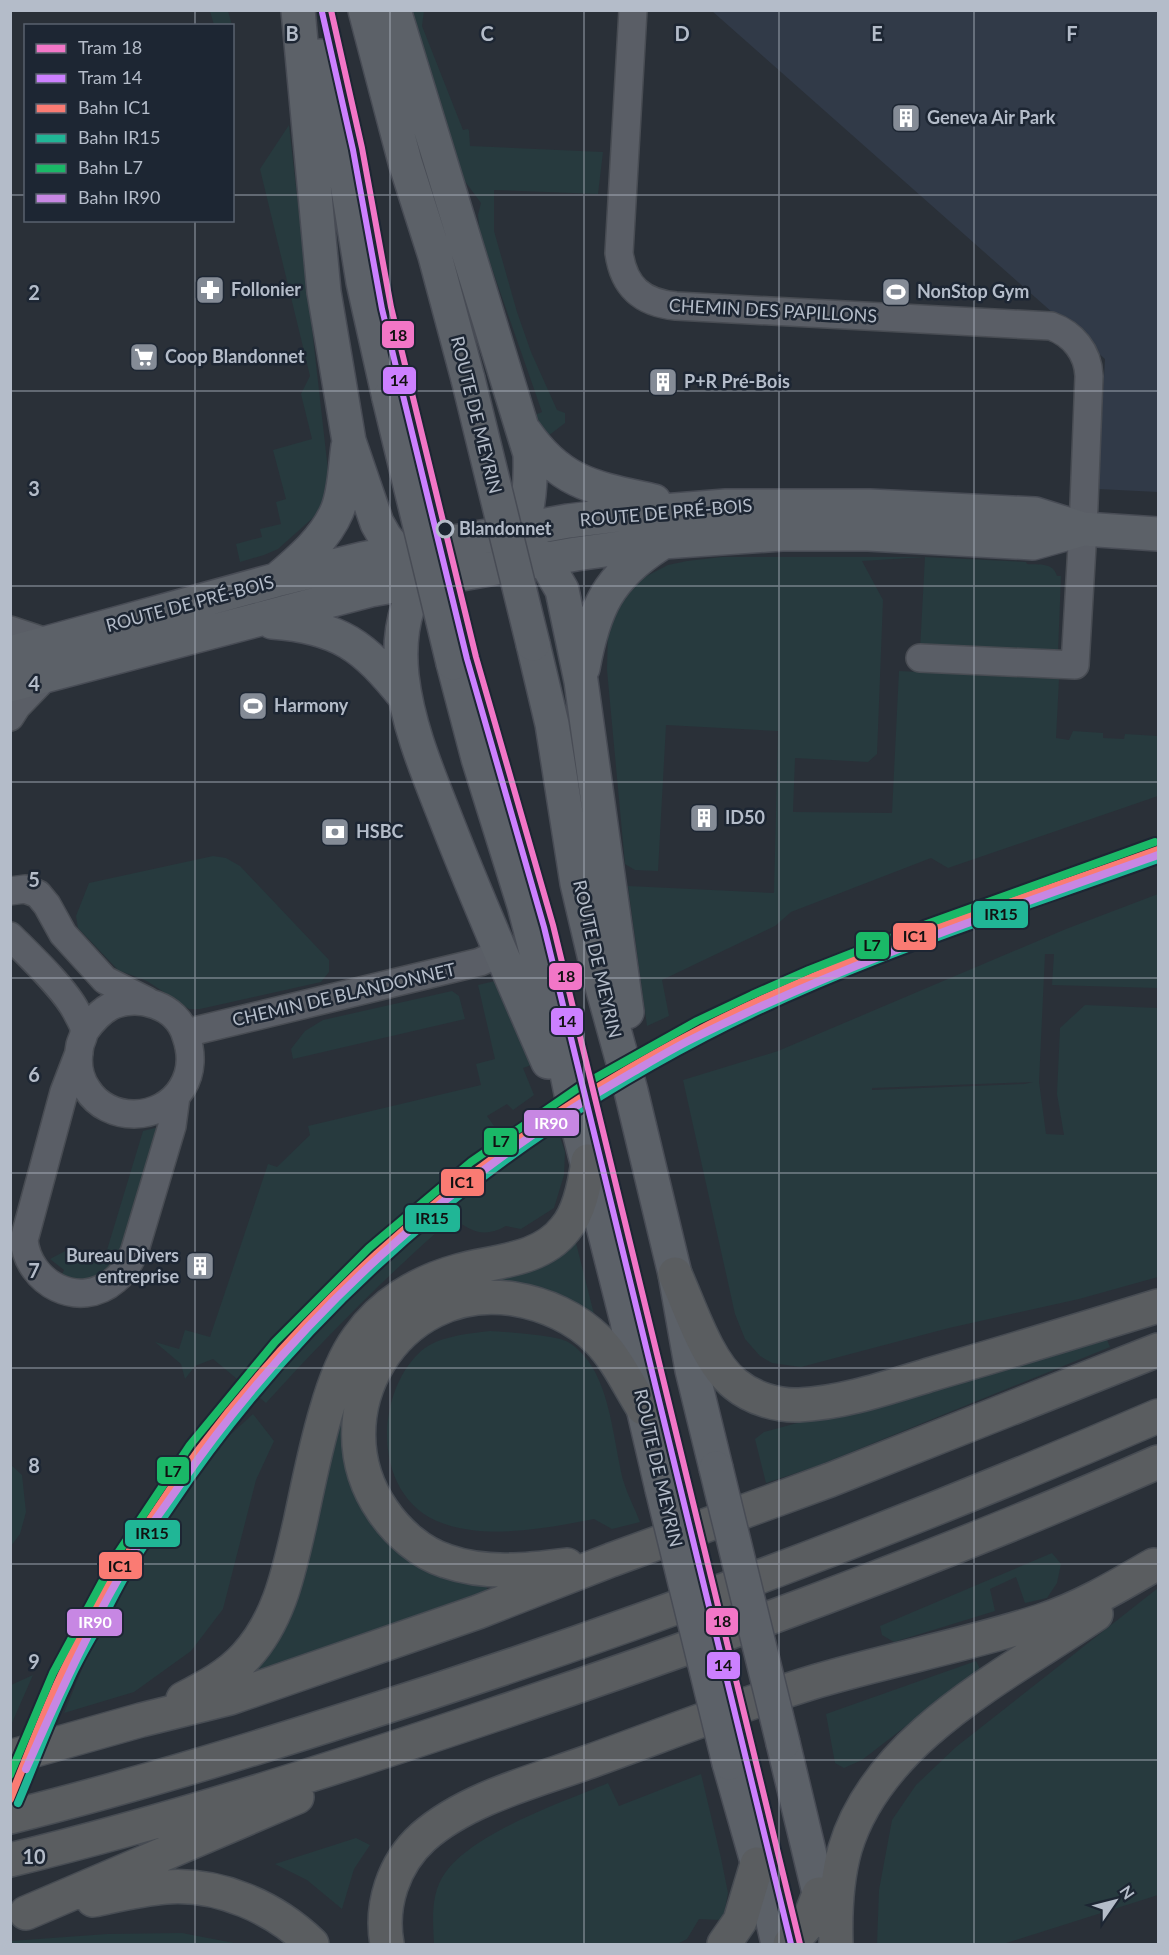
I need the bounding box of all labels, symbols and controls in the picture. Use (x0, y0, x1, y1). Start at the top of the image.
text: B (285, 21, 299, 45)
text: C (480, 21, 494, 45)
text: D (674, 21, 690, 45)
text: E (871, 21, 883, 45)
text: F (1066, 21, 1078, 45)
legend (24, 24, 234, 222)
text: Tram 18 (78, 36, 142, 58)
text: Tram 14 (78, 66, 142, 88)
text: Bahn IC1 (78, 96, 151, 118)
building icon: Geneva Air Park (890, 102, 922, 134)
place label: Geneva Air Park (927, 106, 1056, 128)
text: Bahn IR15 (78, 126, 160, 148)
text: Bahn L7 (78, 156, 143, 178)
text: Bahn IR90 (78, 186, 160, 208)
pharmacy icon: Follonier (194, 274, 226, 306)
sports icon: NonStop Gym (880, 276, 912, 308)
place label: Follonier (231, 278, 301, 300)
text: 2 (28, 280, 40, 304)
place label: NonStop Gym (917, 280, 1029, 302)
street label: CHEMIN DES PAPILLONS (668, 294, 878, 326)
line badge: 18 (381, 320, 415, 349)
text: 18 (389, 325, 407, 344)
street label: ROUTE DE MEYRIN (447, 334, 507, 496)
supermarket icon: Coop Blandonnet (128, 341, 160, 373)
place label: Coop Blandonnet (165, 345, 305, 367)
line badge: 14 (382, 366, 417, 395)
building icon: P+R Pré-Bois (647, 366, 679, 398)
text: 14 (390, 370, 408, 389)
place label: P+R Pré-Bois (684, 370, 790, 392)
text: 3 (28, 476, 40, 500)
street label: ROUTE DE PRÉ-BOIS (579, 493, 753, 531)
place label: Blandonnet (459, 517, 552, 539)
marker: Blandonnet (436, 520, 454, 538)
street label: ROUTE DE PRÉ-BOIS (103, 570, 276, 636)
text: 4 (28, 671, 40, 695)
sports icon: Harmony (237, 690, 269, 722)
place label: Harmony (274, 694, 349, 716)
building icon: ID50 (688, 802, 720, 834)
place label: ID50 (725, 806, 765, 828)
bank icon: HSBC (319, 816, 351, 848)
place label: HSBC (356, 820, 404, 842)
text: 5 (28, 867, 40, 891)
street label: ROUTE DE MEYRIN (569, 878, 627, 1040)
line badge: IR15 (972, 900, 1029, 929)
text: IR15 (984, 904, 1018, 923)
line badge: IC1 (892, 922, 937, 951)
text: IC1 (903, 926, 927, 945)
line badge: L7 (855, 931, 890, 960)
text: L7 (863, 935, 881, 954)
street label: CHEMIN DE BLANDONNET (230, 958, 458, 1030)
line badge: 18 (548, 962, 583, 991)
text: 18 (557, 966, 575, 985)
line badge: 14 (550, 1007, 584, 1036)
text: 14 (558, 1011, 576, 1030)
text: 6 (28, 1062, 40, 1086)
line badge: IR90 (523, 1109, 580, 1137)
text: IR90 (534, 1113, 568, 1132)
line badge: L7 (483, 1127, 518, 1156)
text: L7 (492, 1131, 510, 1150)
line badge: IC1 (440, 1168, 485, 1197)
text: IC1 (450, 1172, 474, 1191)
line badge: IR15 (404, 1204, 461, 1233)
text: IR15 (415, 1208, 449, 1227)
place label: Bureau Divers entreprise (66, 1244, 179, 1287)
building icon: Bureau Divers entreprise (184, 1250, 216, 1282)
text: 7 (28, 1258, 40, 1282)
street label: ROUTE DE MEYRIN (630, 1387, 688, 1549)
text: 8 (28, 1453, 40, 1477)
line badge: L7 (156, 1456, 190, 1485)
text: L7 (164, 1461, 182, 1480)
line badge: IR15 (124, 1519, 181, 1548)
text: IR15 (135, 1523, 169, 1542)
line badge: IC1 (98, 1551, 143, 1580)
text: IC1 (108, 1556, 132, 1575)
line badge: 18 (705, 1607, 739, 1636)
line badge: IR90 (66, 1608, 123, 1637)
text: 18 (713, 1611, 731, 1630)
text: IR90 (78, 1612, 112, 1631)
text: 9 (28, 1649, 40, 1673)
line badge: 14 (706, 1651, 741, 1680)
text: 14 (714, 1655, 732, 1674)
text: 10 (22, 1844, 46, 1868)
north arrow (1085, 1871, 1145, 1931)
text: N (1116, 1882, 1139, 1903)

